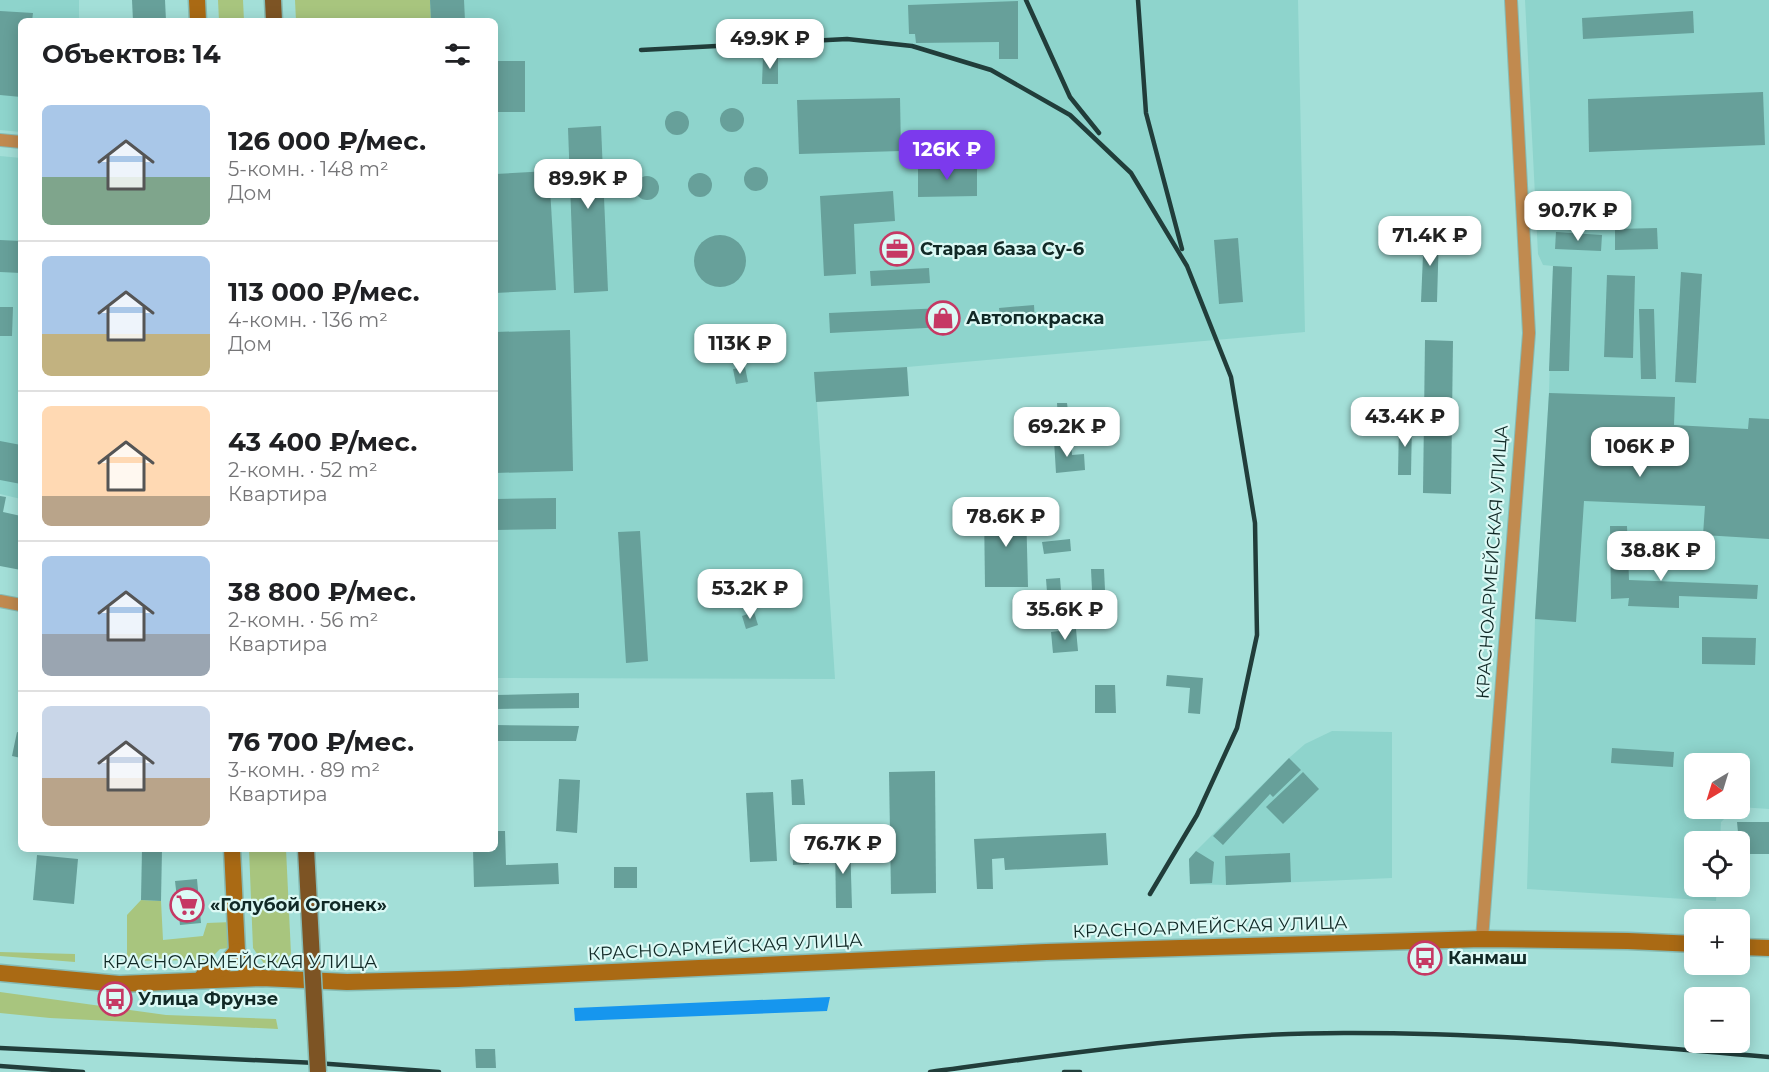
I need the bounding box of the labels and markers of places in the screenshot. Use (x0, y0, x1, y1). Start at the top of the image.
pin: 49.9K ₽ (715, 19, 825, 70)
pin: 126K ₽ (898, 130, 996, 181)
pin: 89.9K ₽ (533, 159, 643, 210)
pin: 90.7K ₽ (1523, 191, 1633, 242)
pin: 71.4K ₽ (1375, 216, 1485, 267)
office icon: Старая база Су-6 (879, 231, 915, 267)
place label: Старая база Су-6 (920, 238, 1085, 260)
shop icon: Автопокраска (925, 300, 961, 336)
place label: Автопокраска (966, 307, 1104, 329)
pin: 113K ₽ (691, 324, 789, 375)
pin: 43.4K ₽ (1350, 397, 1460, 448)
pin: 69.2K ₽ (1012, 407, 1122, 458)
pin: 106K ₽ (1591, 427, 1689, 478)
pin: 78.6K ₽ (951, 497, 1061, 548)
pin: 38.8K ₽ (1606, 531, 1716, 582)
pin: 53.2K ₽ (695, 569, 805, 620)
pin: 35.6K ₽ (1010, 590, 1120, 641)
pin: 76.7K ₽ (788, 824, 898, 875)
supermarket icon: «Голубой Огонек» (169, 887, 205, 923)
place label: «Голубой Огонек» (210, 894, 387, 916)
bus stop icon: Канмаш (1407, 940, 1443, 976)
place label: Канмаш (1448, 947, 1527, 969)
bus stop icon: Улица Фрунзе (97, 981, 133, 1017)
place label: Улица Фрунзе (138, 988, 278, 1010)

